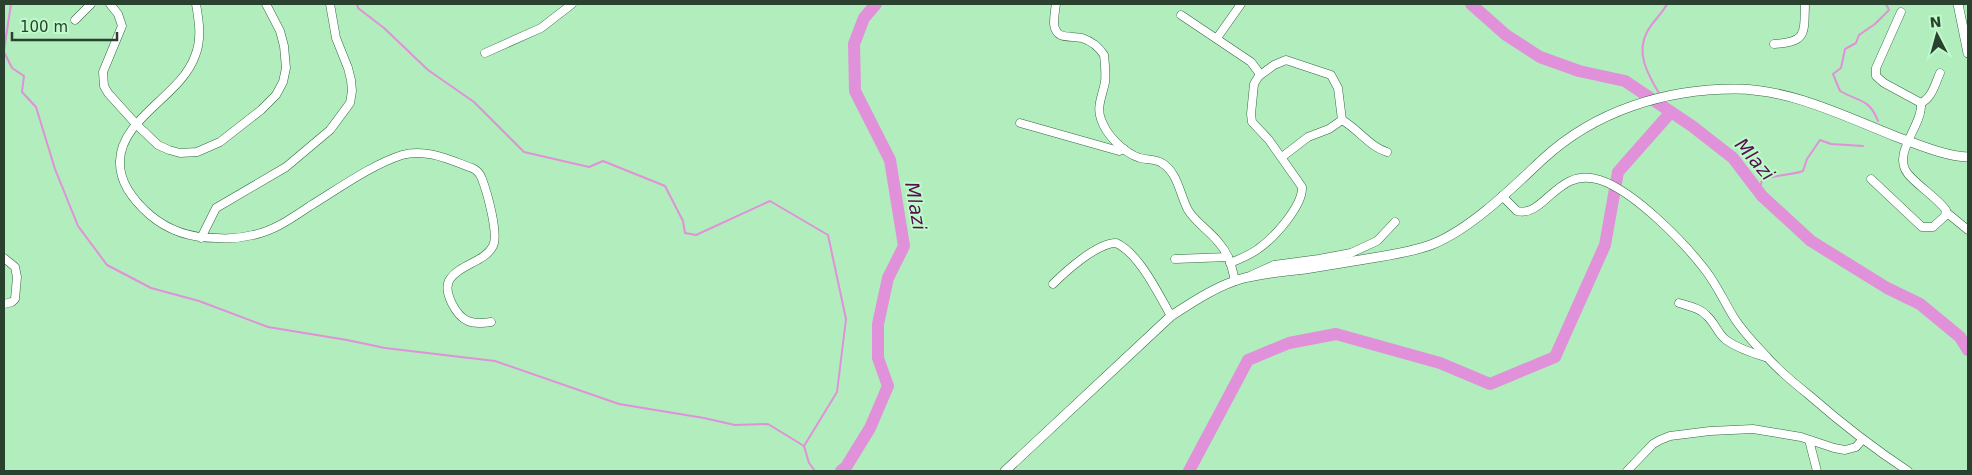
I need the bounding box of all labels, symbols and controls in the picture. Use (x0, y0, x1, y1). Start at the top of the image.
scale bar (12, 10, 118, 42)
north arrow (1912, 10, 1962, 60)
text: N (1929, 14, 1942, 31)
text: 100 m (20, 18, 68, 36)
water label: Mlazi (1731, 133, 1780, 185)
water label: Mlazi (901, 180, 931, 233)

